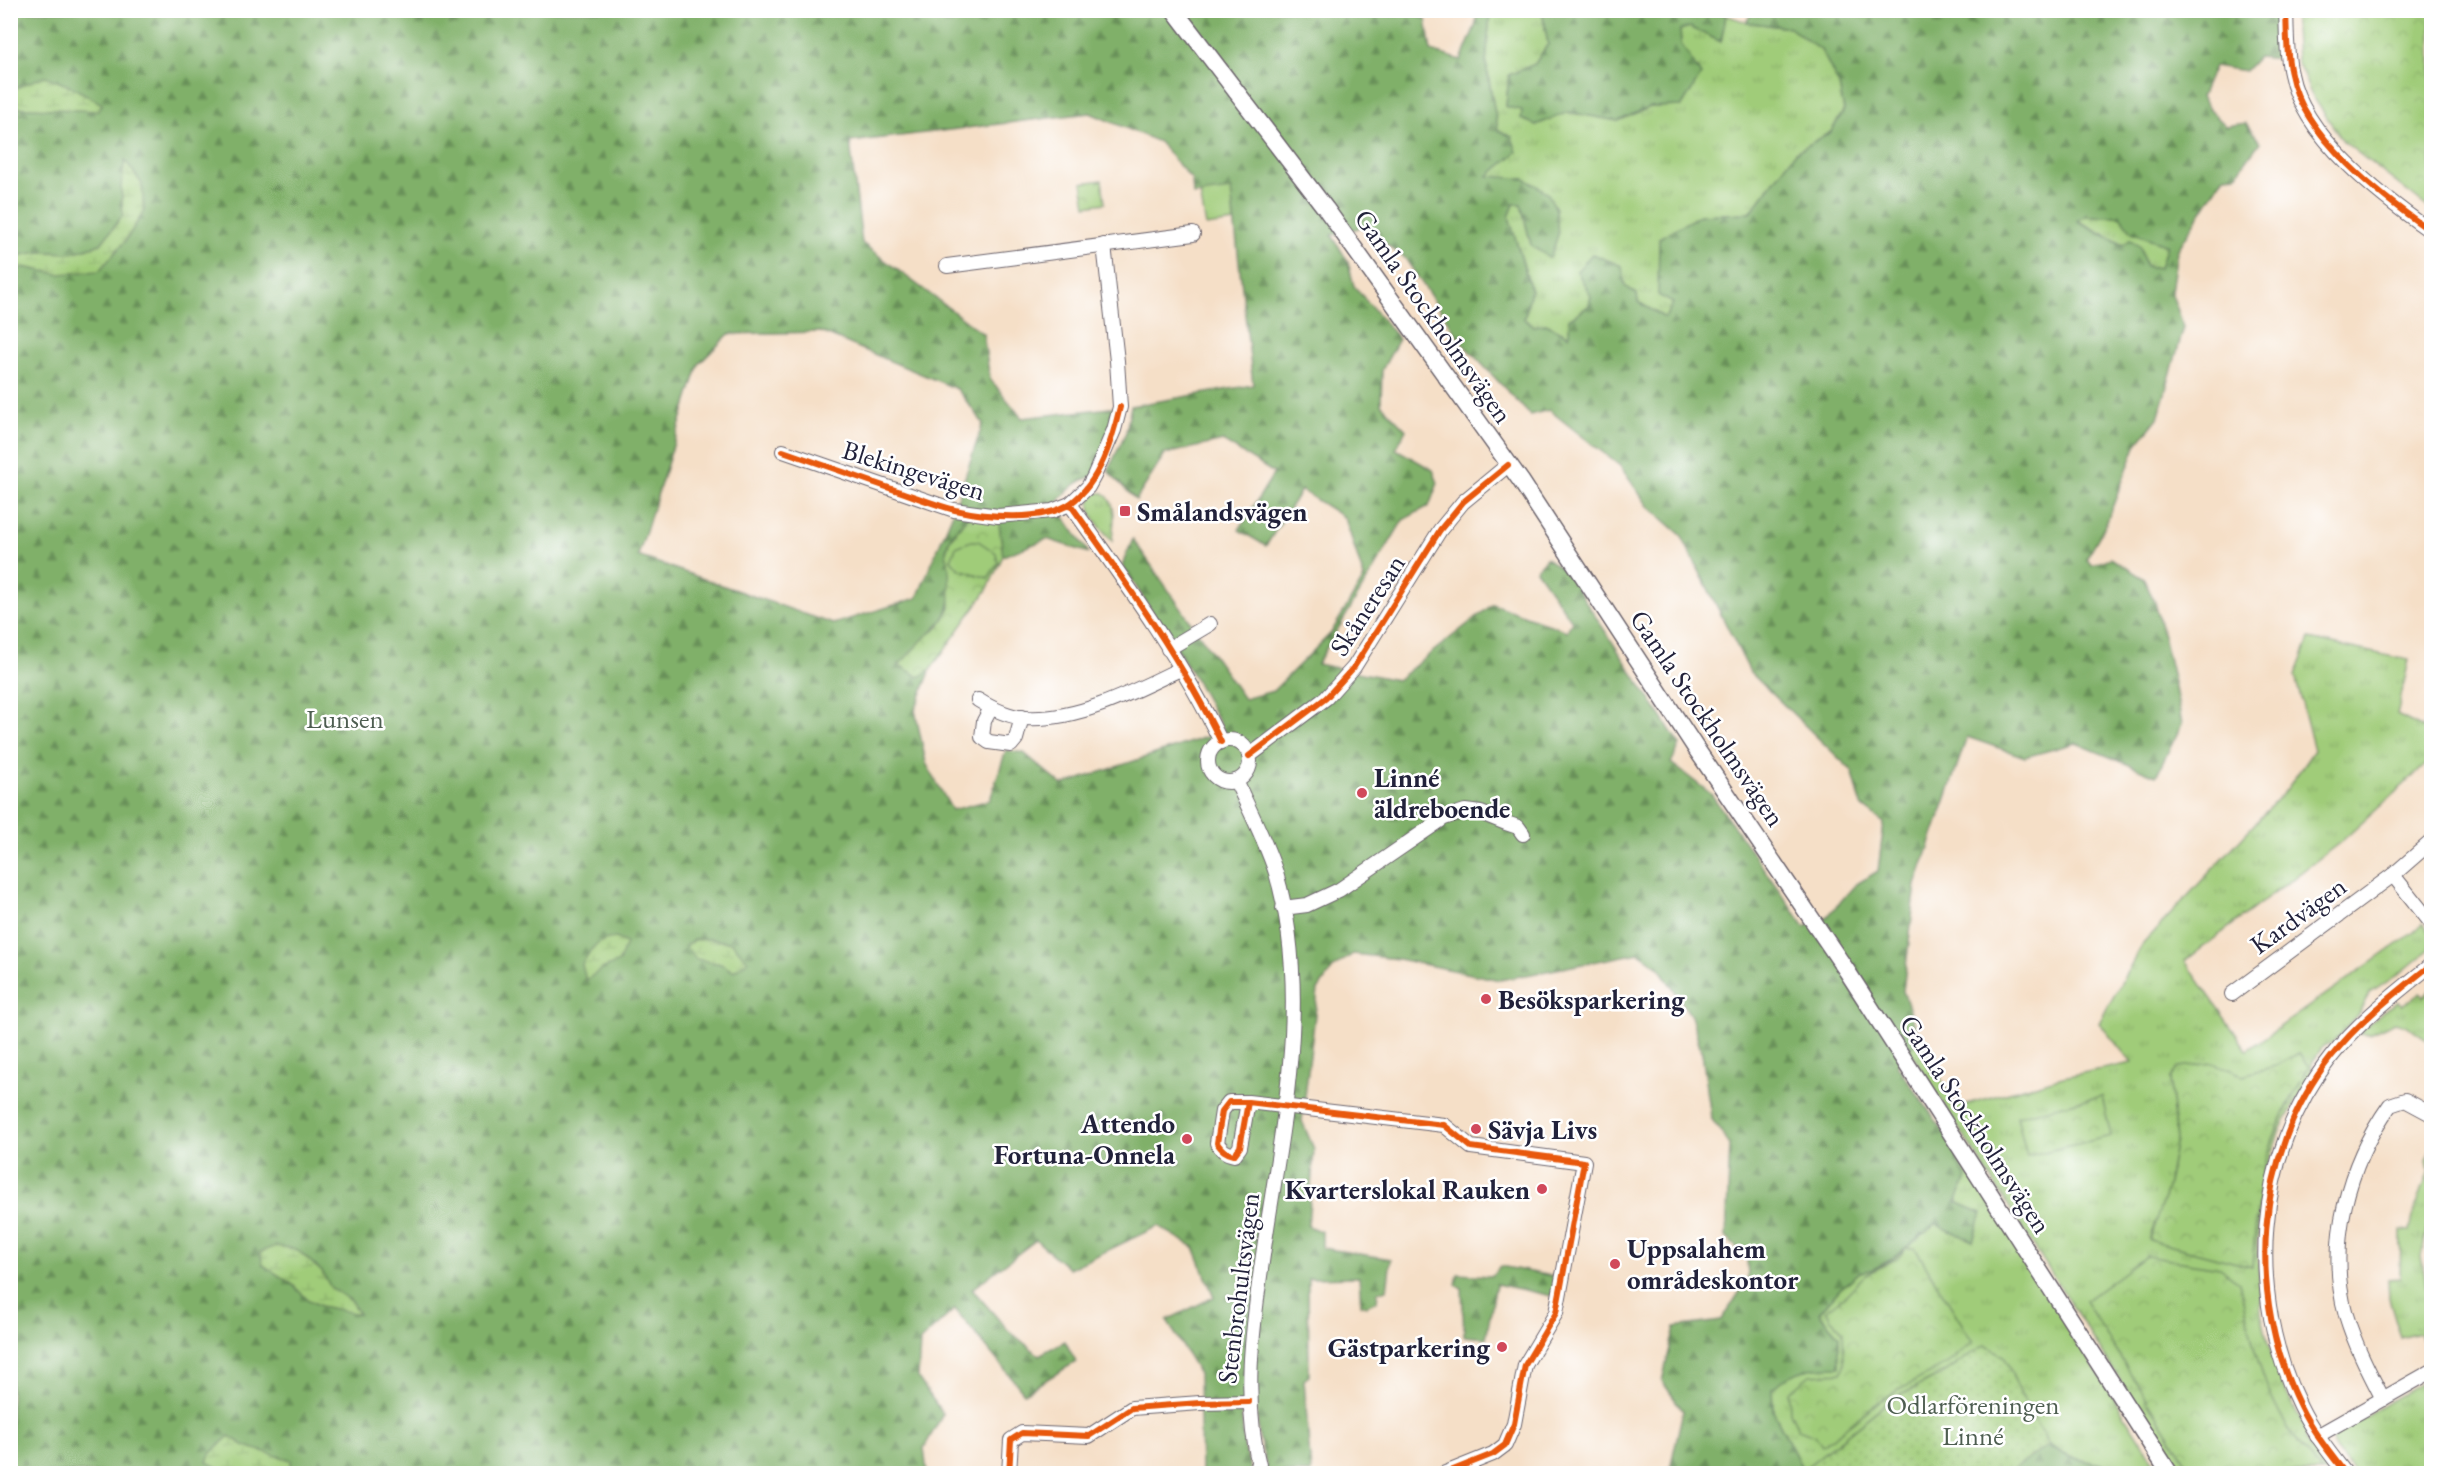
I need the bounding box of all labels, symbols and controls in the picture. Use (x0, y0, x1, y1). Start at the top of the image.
street label: Gamla Stockholmsvägen (1347, 202, 1521, 430)
street label: Blekingevägen (838, 432, 990, 508)
place label: Smålandsvägen (1137, 494, 1307, 529)
marker: Smålandsvägen (1118, 504, 1132, 518)
street label: Skåneresan (1321, 548, 1413, 662)
street label: Gamla Stockholmsvägen (1622, 603, 1794, 833)
park label: Lunsen (306, 701, 384, 736)
place label: Linné äldreboende (1374, 760, 1510, 826)
marker: Linné äldreboende (1355, 786, 1369, 800)
street label: Kardvägen (2243, 868, 2353, 962)
place label: Besöksparkering (1498, 982, 1685, 1017)
marker: Besöksparkering (1479, 992, 1493, 1006)
street label: Gamla Stockholmsvägen (1892, 1008, 2060, 1240)
place label: Attendo Fortuna-Onnela (994, 1106, 1175, 1172)
place label: Sävja Livs (1488, 1112, 1597, 1147)
marker: Sävja Livs (1469, 1122, 1483, 1136)
marker: Attendo Fortuna-Onnela (1180, 1132, 1194, 1146)
place label: Kvarterslokal Rauken (1285, 1172, 1530, 1207)
marker: Kvarterslokal Rauken (1535, 1182, 1549, 1196)
street label: Stenbrohultsvägen (1209, 1190, 1267, 1386)
place label: Uppsalahem områdeskontor (1627, 1231, 1799, 1297)
marker: Uppsalahem områdeskontor (1608, 1257, 1622, 1271)
place label: Gästparkering (1328, 1330, 1490, 1365)
marker: Gästparkering (1495, 1340, 1509, 1354)
park label: Odlarföreningen Linné (1886, 1387, 2060, 1453)

